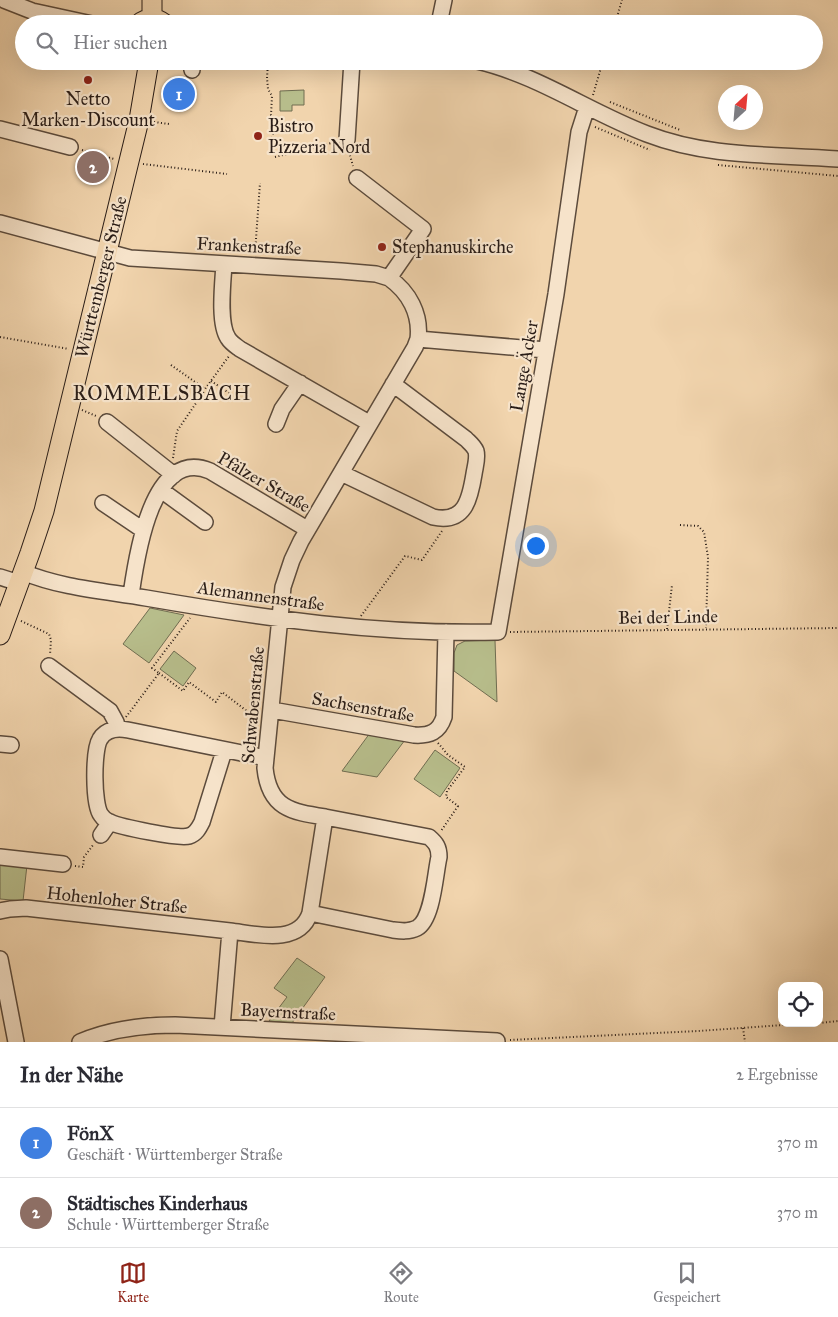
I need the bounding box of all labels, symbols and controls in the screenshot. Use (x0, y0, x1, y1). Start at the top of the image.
search box (15, 15, 823, 70)
icon: search (33, 29, 61, 57)
text: Hier suchen (73, 31, 167, 54)
marker: Netto Marken-Discount (82, 74, 94, 86)
pin: 1 (163, 75, 195, 113)
north arrow (718, 85, 763, 130)
place label: Netto Marken-Discount (21, 88, 155, 131)
place label: Bistro Pizzeria Nord (268, 115, 370, 158)
marker: Bistro Pizzeria Nord (252, 130, 264, 142)
pin: 2 (77, 148, 109, 186)
street label: Württemberger Straße (70, 194, 133, 360)
street label: Frankenstraße (196, 232, 302, 260)
place label: Stephanuskirche (392, 236, 513, 258)
marker: Stephanuskirche (376, 241, 388, 253)
street label: Lange Äcker (505, 318, 544, 414)
district label: ROMMELSBACH (73, 381, 251, 405)
street label: Pfälzer Straße (214, 447, 314, 517)
your location (523, 533, 549, 559)
street label: Alemannenstraße (195, 576, 326, 616)
street label: Bei der Linde (618, 605, 718, 629)
street label: Schwabenstraße (237, 646, 269, 764)
street label: Sachsenstraße (310, 687, 416, 727)
street label: Hohenloher Straße (45, 882, 189, 918)
map controls (778, 982, 823, 1027)
button: locate (778, 982, 823, 1027)
street label: Bayernstraße (240, 999, 336, 1025)
text: In der Nähe (20, 1062, 123, 1088)
text: 2 Ergebnisse (736, 1065, 818, 1084)
text: FönX (67, 1122, 114, 1145)
text: 1 (33, 1133, 39, 1152)
text: 370 m (777, 1133, 818, 1152)
text: Geschäft · Württemberger Straße (67, 1145, 283, 1164)
text: Städtisches Kinderhaus (67, 1192, 248, 1215)
text: 2 (32, 1203, 40, 1222)
text: 370 m (777, 1203, 818, 1222)
text: Schule · Württemberger Straße (67, 1215, 269, 1234)
tab: Karte (117, 1259, 149, 1306)
tab: Route (384, 1259, 419, 1306)
tab: Gespeichert (653, 1259, 721, 1306)

